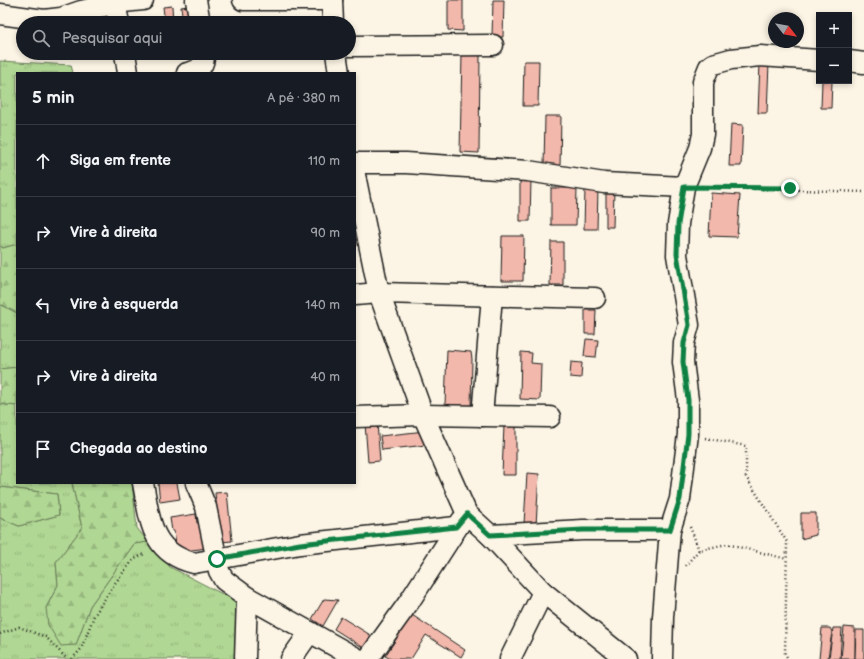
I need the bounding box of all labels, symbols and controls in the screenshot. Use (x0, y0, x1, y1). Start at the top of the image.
north arrow (768, 12, 804, 48)
map controls (816, 12, 852, 84)
button: + (816, 12, 852, 48)
search box (16, 16, 356, 60)
icon: search (30, 27, 52, 49)
text: Pesquisar aqui (62, 29, 162, 48)
button: − (816, 48, 852, 84)
text: 5 min (32, 88, 75, 108)
text: A pé · 380 m (267, 90, 340, 106)
icon: ahead (32, 150, 54, 172)
text: Siga em frente (70, 151, 171, 170)
text: 110 m (308, 153, 340, 169)
route end (781, 179, 799, 197)
icon: right (32, 222, 54, 244)
text: Vire à direita (70, 223, 157, 242)
text: 90 m (311, 225, 340, 241)
icon: left (32, 294, 54, 316)
text: Vire à esquerda (70, 295, 178, 314)
text: 140 m (305, 297, 340, 313)
icon: right (32, 366, 54, 388)
text: Vire à direita (70, 367, 157, 386)
text: 40 m (310, 369, 340, 385)
icon: arrive (32, 438, 54, 460)
text: Chegada ao destino (70, 439, 208, 458)
route start (208, 550, 226, 568)

